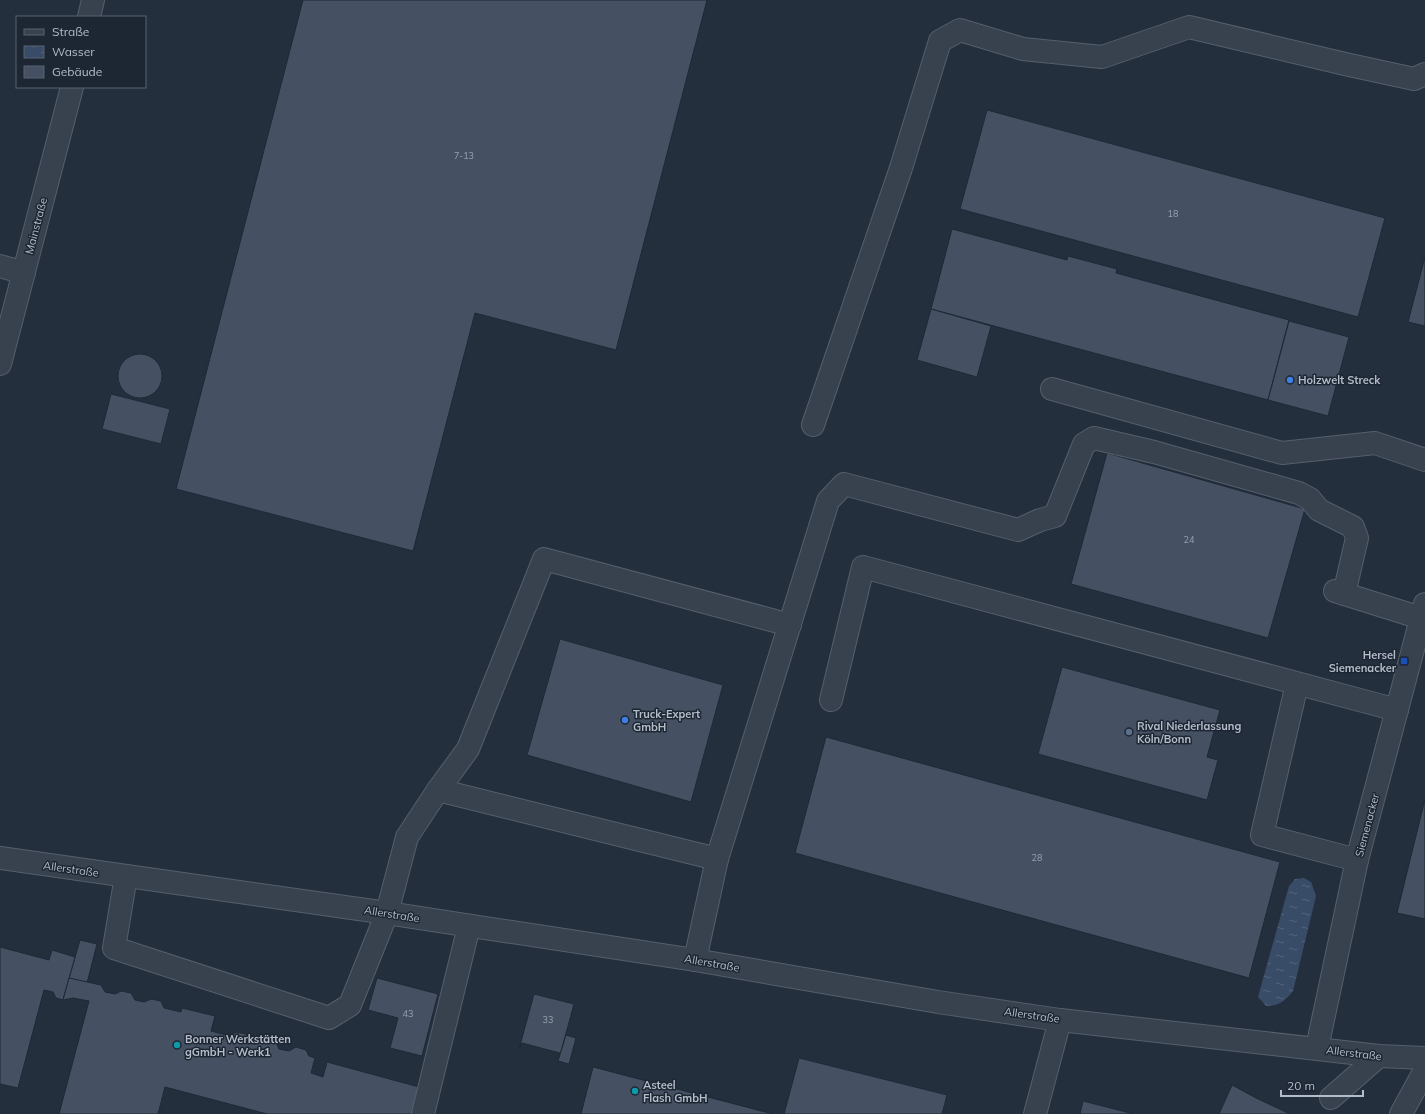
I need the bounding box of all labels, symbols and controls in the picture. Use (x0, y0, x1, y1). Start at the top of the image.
legend (16, 16, 146, 88)
text: Straße (52, 24, 89, 39)
text: Wasser (52, 44, 95, 59)
text: Gebäude (52, 64, 102, 79)
house number: 7-13 (454, 150, 474, 161)
street label: Mainstraße (22, 196, 50, 256)
house number: 18 (1168, 208, 1178, 219)
place label: Holzwelt Streck (1298, 373, 1381, 387)
marker: Holzwelt Streck (1285, 375, 1295, 385)
house number: 24 (1184, 534, 1195, 545)
place label: Hersel Siemenacker (1329, 648, 1397, 675)
marker: Hersel Siemenacker (1399, 656, 1409, 666)
place label: Truck-Expert GmbH (633, 707, 700, 734)
marker: Truck-Expert GmbH (620, 715, 630, 725)
place label: Rival Niederlassung Köln/Bonn (1137, 719, 1241, 746)
marker: Rival Niederlassung Köln/Bonn (1124, 727, 1134, 737)
street label: Siemenacker (1352, 792, 1382, 858)
house number: 28 (1032, 852, 1042, 863)
street label: Allerstraße (42, 858, 100, 880)
street label: Allerstraße (363, 903, 421, 925)
street label: Allerstraße (683, 951, 741, 975)
street label: Allerstraße (1003, 1004, 1061, 1026)
house number: 43 (403, 1008, 413, 1019)
house number: 33 (543, 1014, 553, 1025)
place label: Bonner Werkstätten gGmbH - Werk1 (185, 1032, 291, 1059)
marker: Bonner Werkstätten gGmbH - Werk1 (172, 1040, 182, 1050)
street label: Allerstraße (1325, 1043, 1383, 1063)
scale bar (1281, 1072, 1363, 1098)
place label: Asteel Flash GmbH (643, 1078, 708, 1105)
text: 20 m (1287, 1078, 1315, 1093)
marker: Asteel Flash GmbH (630, 1086, 640, 1096)

